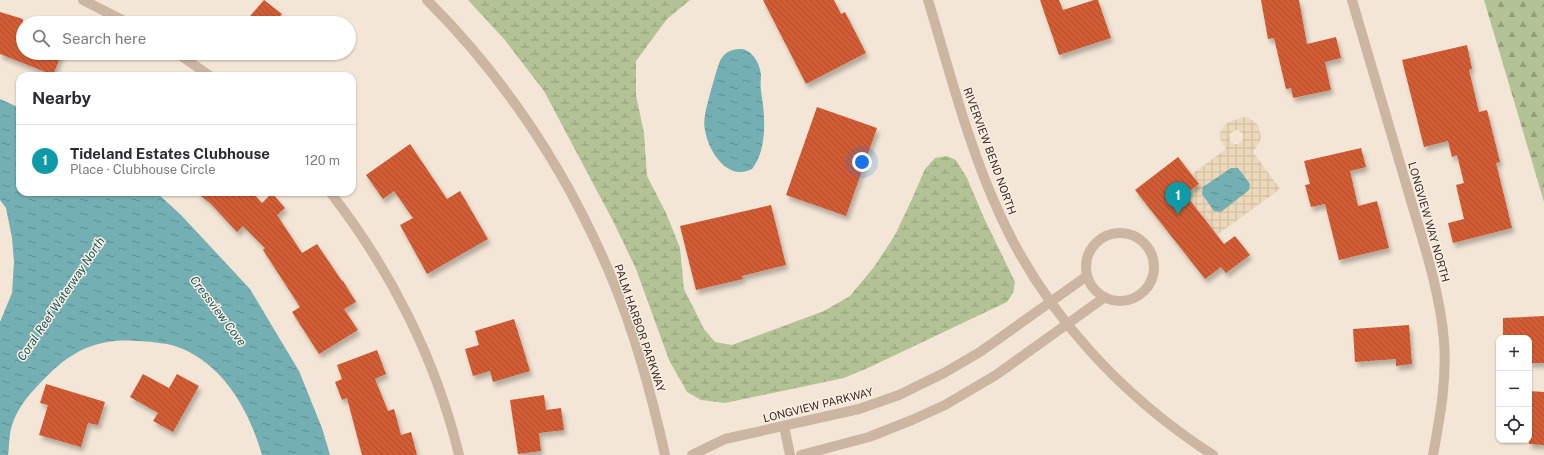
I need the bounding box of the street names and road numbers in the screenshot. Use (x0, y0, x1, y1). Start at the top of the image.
street label: RIVERVIEW BEND NORTH (961, 86, 1019, 216)
street label: LONGVIEW WAY NORTH (1406, 160, 1452, 284)
street label: PALM HARBOR PARKWAY (612, 263, 668, 394)
street label: LONGVIEW PARKWAY (762, 385, 874, 424)

